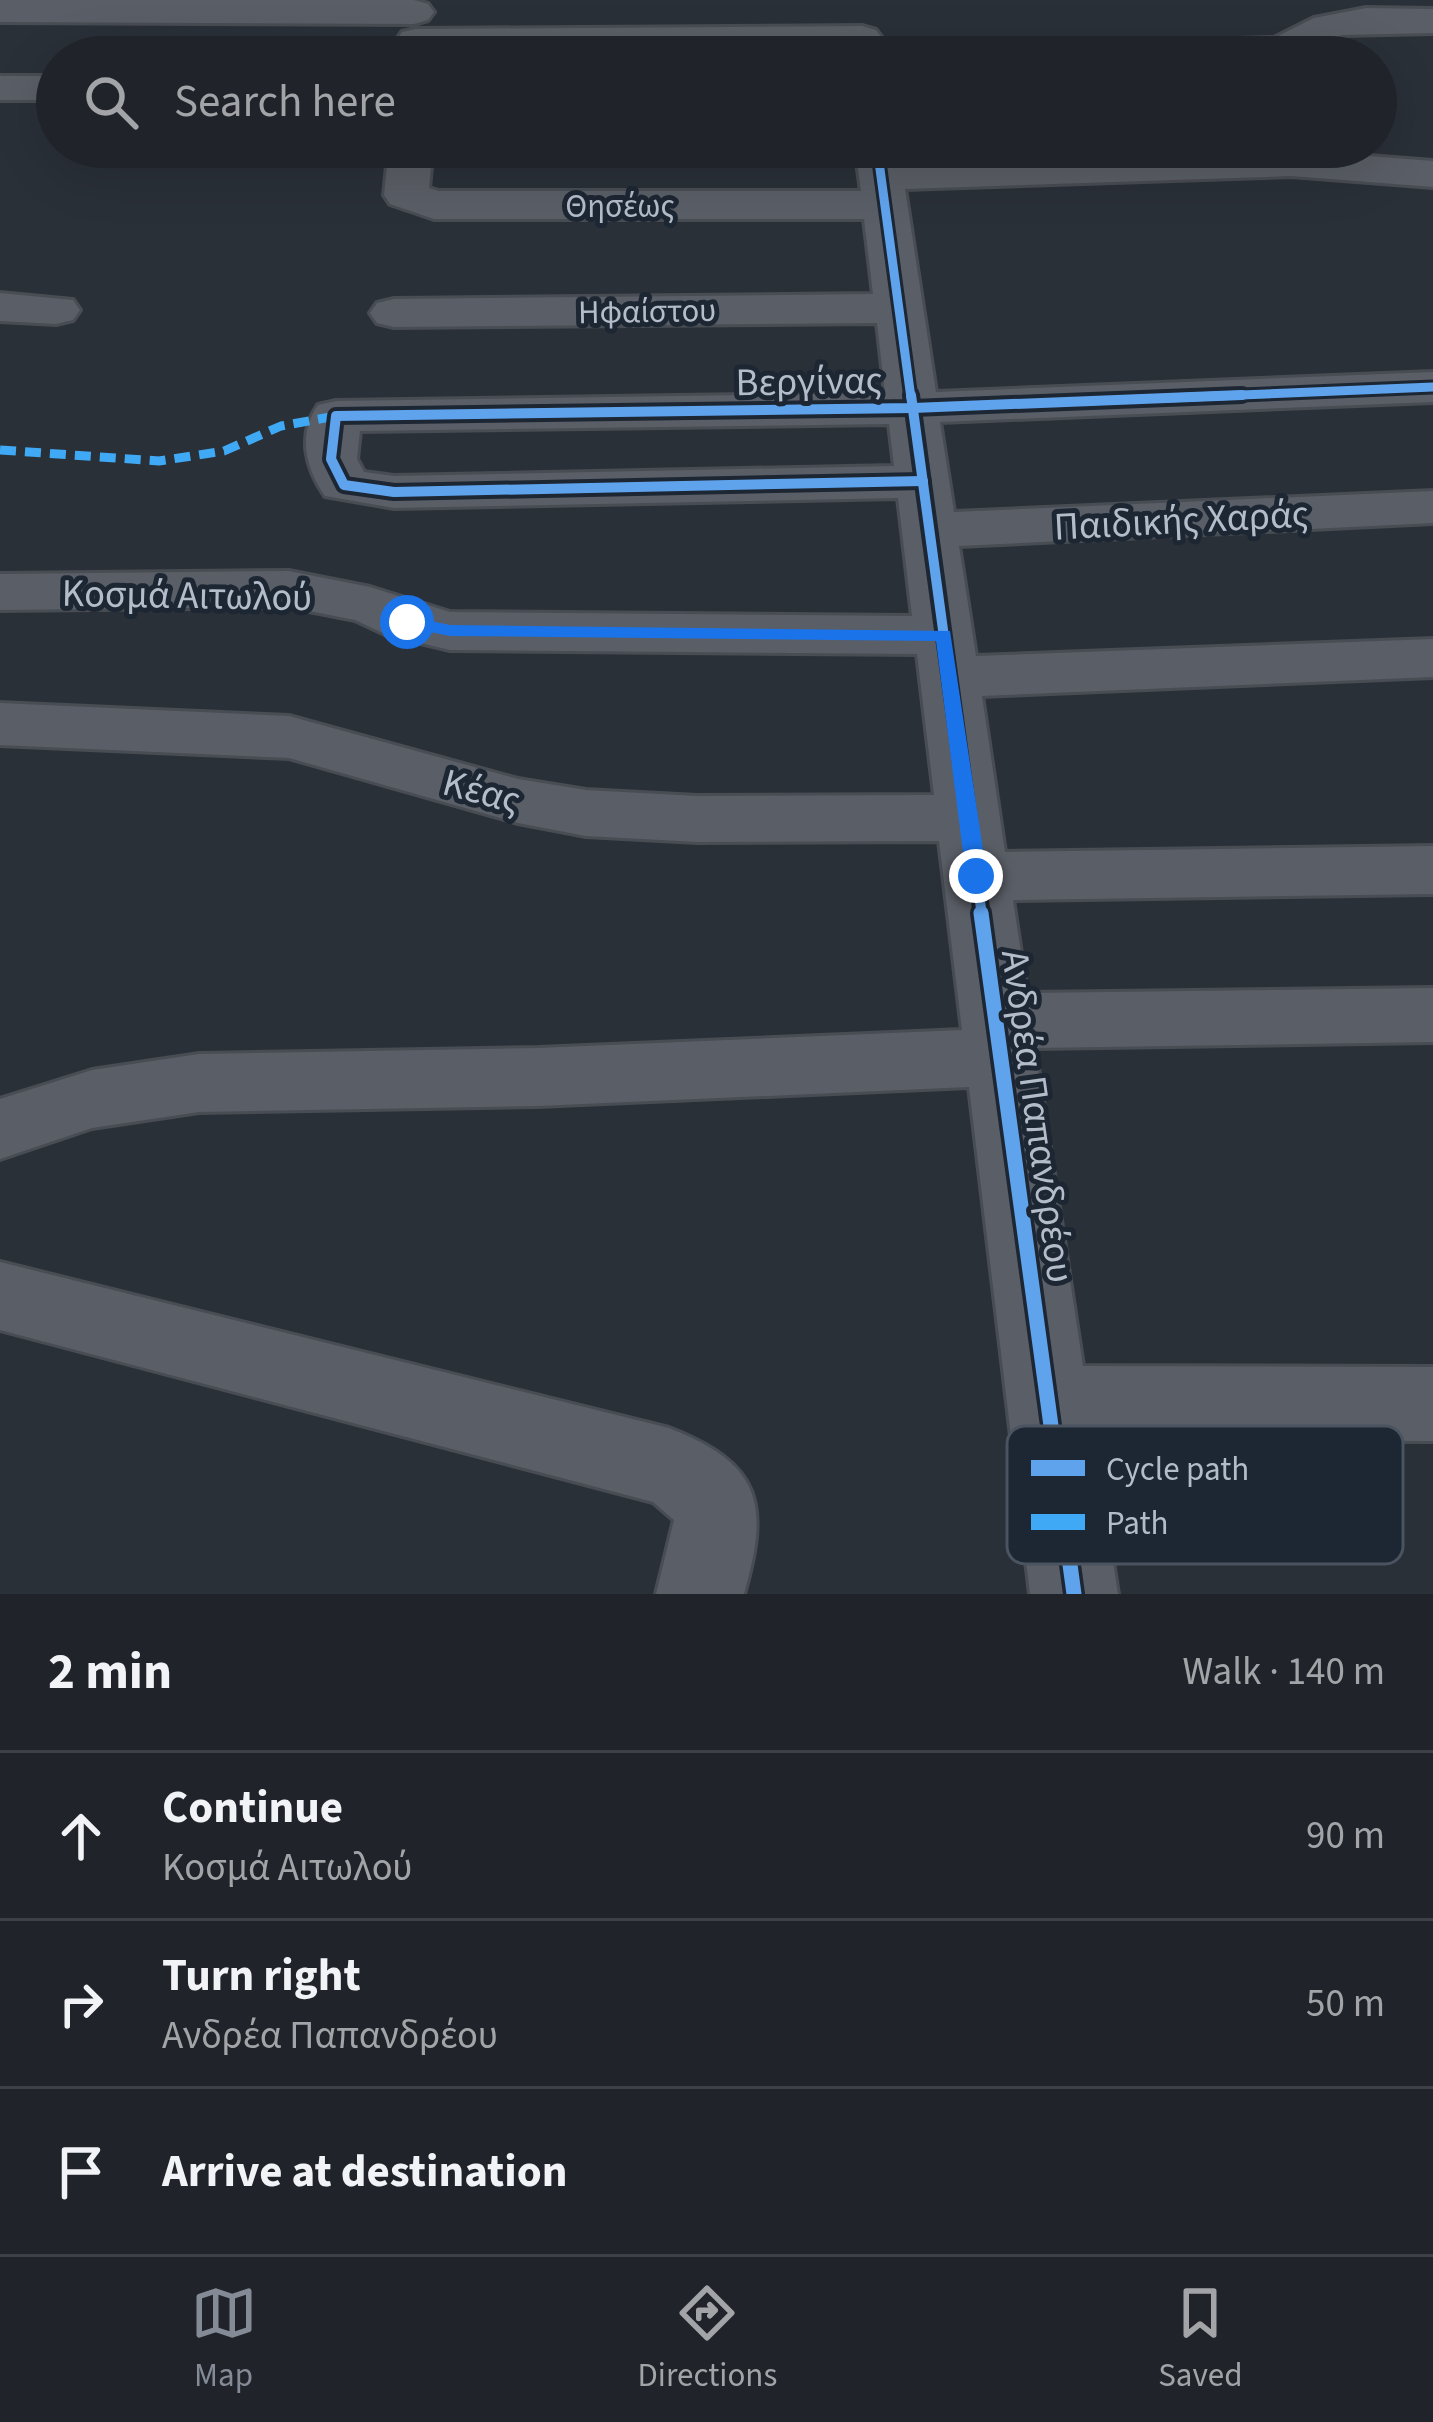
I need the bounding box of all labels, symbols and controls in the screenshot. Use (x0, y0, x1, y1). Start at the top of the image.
search box (36, 36, 1397, 168)
icon: search (78, 69, 144, 135)
text: Search here (174, 70, 396, 134)
street label: Θησέως (565, 183, 675, 230)
street label: Ηφαίστου (578, 287, 717, 336)
street label: Βεργίνας (735, 353, 883, 411)
street label: Παιδικής Χαράς (1052, 486, 1310, 556)
street label: Κοσμά Αιτωλού (61, 566, 313, 626)
route start (380, 595, 434, 649)
street label: Κέας (436, 755, 527, 829)
route end (949, 849, 1003, 903)
street label: Ανδρέα Παπανδρέου (986, 946, 1088, 1286)
legend (1007, 1426, 1403, 1564)
text: Cycle path (1106, 1446, 1249, 1493)
text: Path (1106, 1500, 1169, 1547)
text: 2 min (48, 1636, 172, 1708)
text: Walk · 140 m (1182, 1644, 1385, 1700)
text: Continue (162, 1776, 343, 1840)
icon: ahead (48, 1803, 114, 1869)
text: 90 m (1306, 1808, 1385, 1864)
text: Κοσμά Αιτωλού (162, 1840, 412, 1896)
text: Turn right (162, 1944, 361, 2008)
icon: right (48, 1971, 114, 2037)
text: 50 m (1306, 1976, 1385, 2032)
text: Ανδρέα Παπανδρέου (162, 2008, 498, 2064)
icon: arrive (48, 2139, 114, 2205)
text: Arrive at destination (162, 2140, 567, 2204)
tab: Map (191, 2280, 257, 2399)
tab: Directions (638, 2280, 777, 2399)
tab: Saved (1158, 2280, 1242, 2399)

